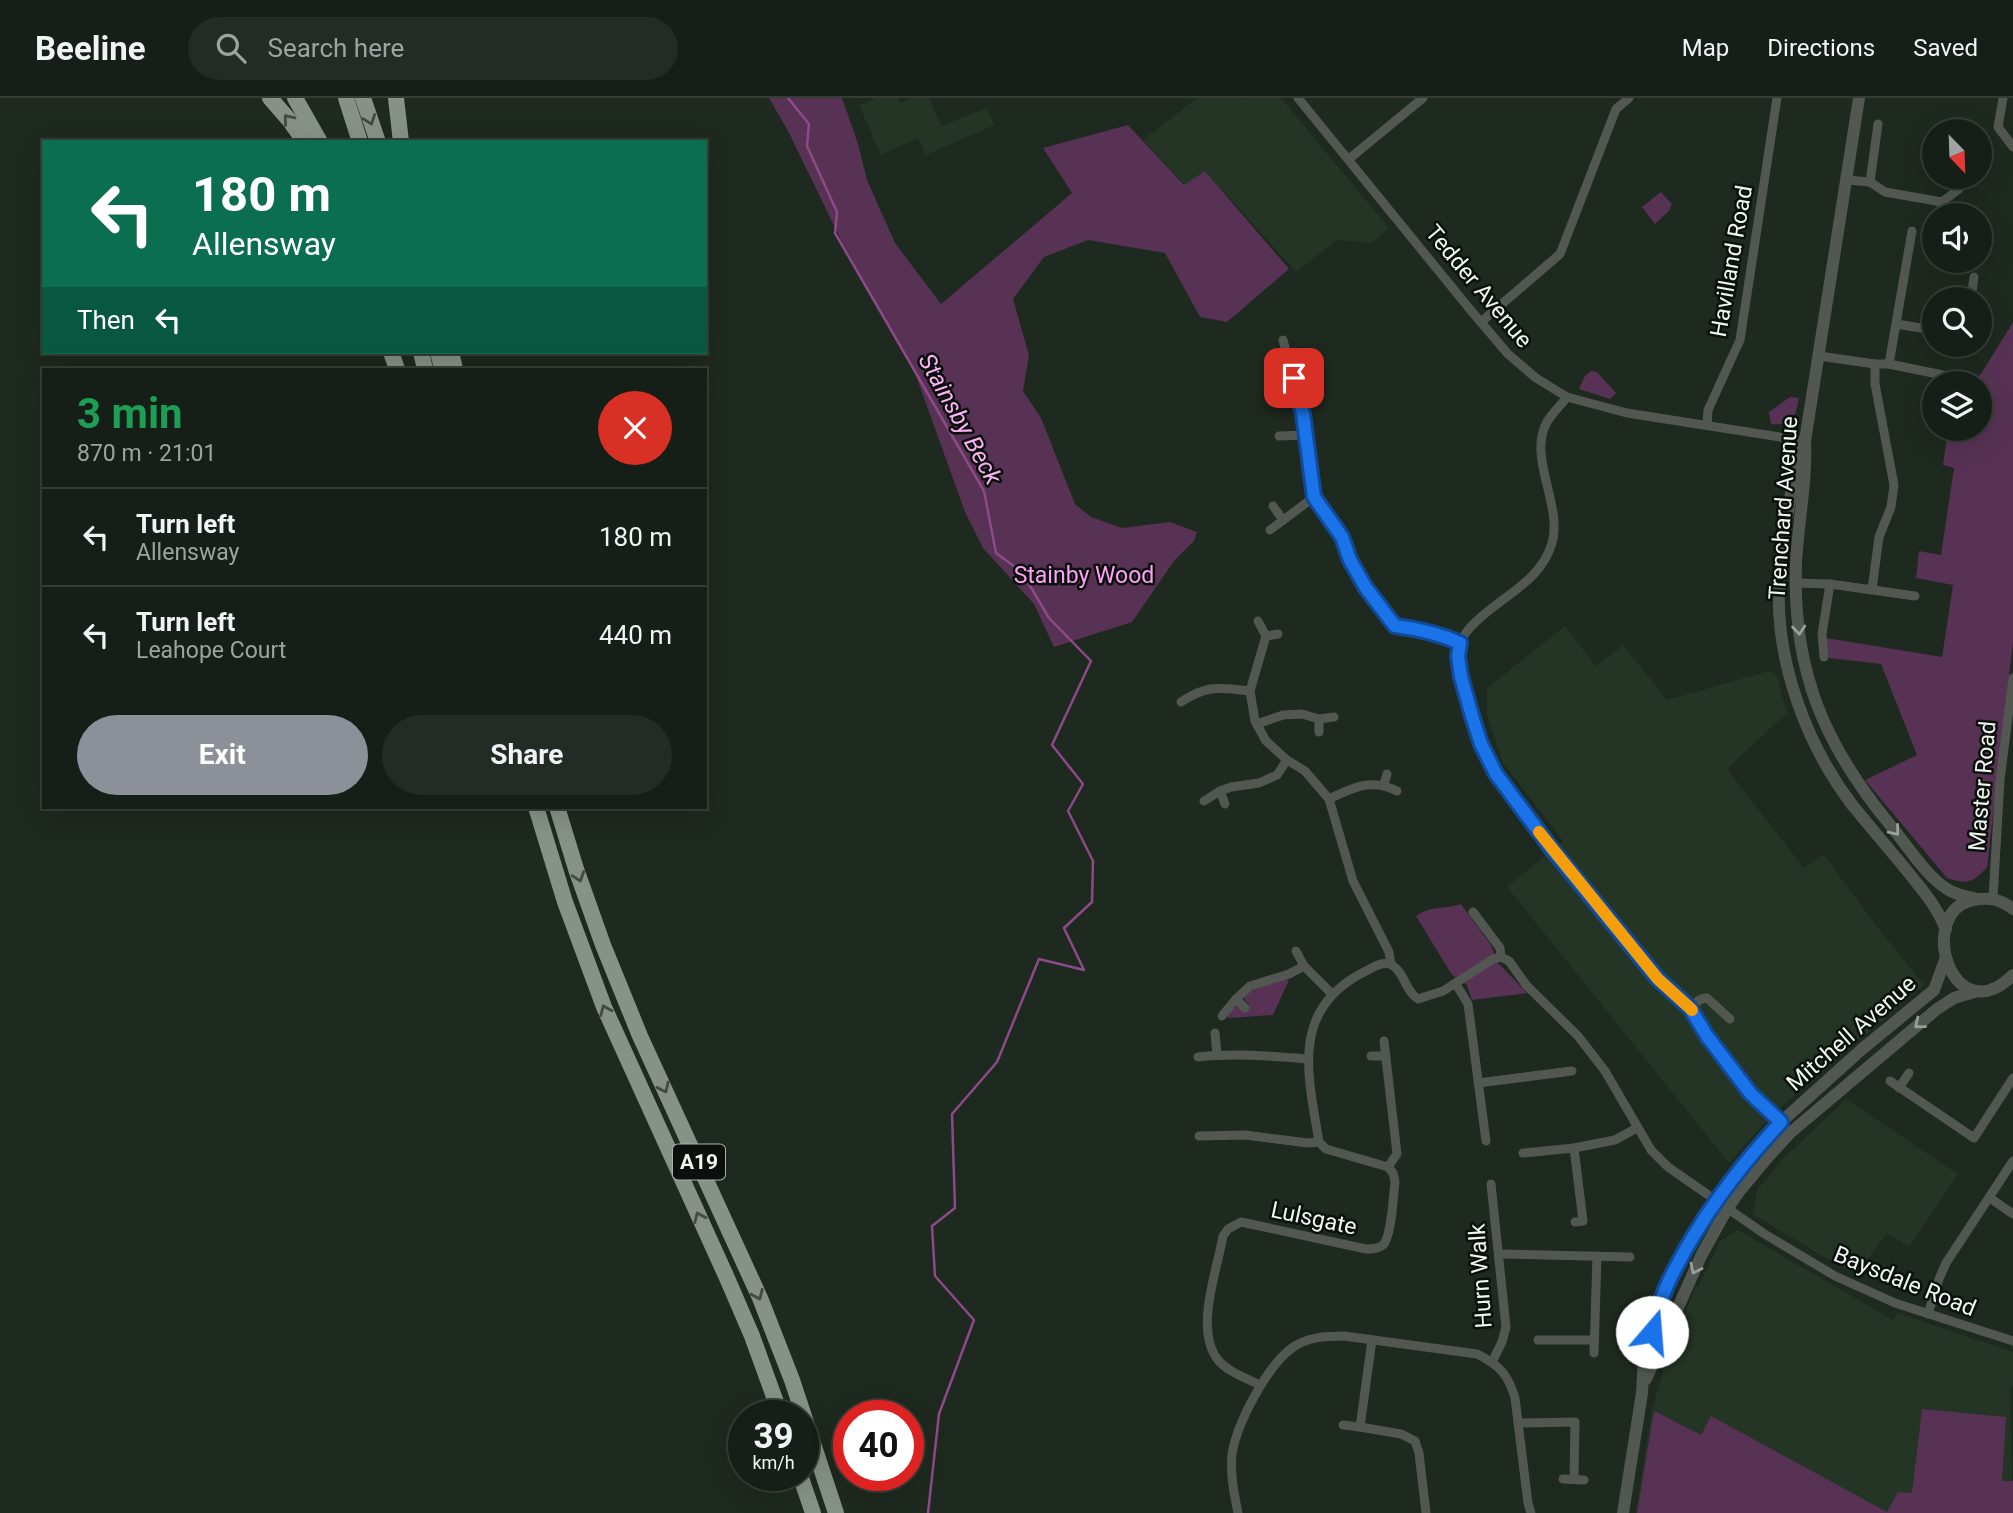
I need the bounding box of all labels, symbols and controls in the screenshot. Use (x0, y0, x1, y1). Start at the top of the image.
search box (188, 17, 678, 80)
text: Beeline (35, 29, 146, 68)
icon: search (212, 29, 250, 67)
text: Search here (268, 33, 404, 63)
text: Map (1682, 34, 1729, 62)
text: Directions (1767, 34, 1875, 62)
text: Saved (1913, 34, 1978, 62)
one-way arrow (362, 113, 377, 125)
one-way arrow (284, 115, 296, 128)
north arrow (1922, 119, 1992, 189)
map controls (1922, 119, 1992, 441)
text: 180 m (192, 166, 331, 223)
icon: left (77, 168, 168, 259)
street label: Havilland Road (1705, 183, 1758, 339)
button: sound (1922, 203, 1992, 273)
street label: Tedder Avenue (1420, 220, 1538, 353)
text: Allensway (192, 225, 336, 263)
button: search (1922, 287, 1992, 357)
icon: left (149, 301, 187, 339)
text: Then (77, 305, 135, 335)
pin (1264, 348, 1324, 408)
water label: Stainsby Beck (913, 349, 1008, 490)
icon: arrive (1275, 359, 1313, 397)
button: layers (1922, 371, 1992, 441)
text: 3 min (77, 389, 183, 438)
button: close (598, 391, 672, 465)
street label: Trenchard Avenue (1764, 415, 1803, 601)
text: 870 m · 21:01 (77, 440, 216, 467)
text: Turn left (136, 509, 235, 539)
icon: left (77, 518, 115, 556)
text: 180 m (599, 522, 672, 552)
text: Allensway (136, 539, 239, 566)
park label: Stainby Wood (1014, 562, 1154, 589)
text: Turn left (136, 607, 235, 637)
icon: left (77, 616, 115, 654)
text: 440 m (599, 620, 672, 650)
one-way arrow (1791, 624, 1806, 635)
text: Leahope Court (136, 637, 286, 664)
button: Exit (77, 715, 368, 795)
button: Share (382, 715, 672, 795)
street label: Master Road (1963, 720, 2002, 852)
one-way arrow (1887, 823, 1899, 836)
one-way arrow (571, 871, 585, 883)
street label: Mitchell Avenue (1781, 970, 1921, 1097)
one-way arrow (599, 1004, 613, 1017)
one-way arrow (1914, 1015, 1927, 1028)
one-way arrow (656, 1081, 670, 1093)
road number: A19 (673, 1144, 725, 1180)
street label: Lulsgate (1268, 1196, 1359, 1241)
one-way arrow (693, 1212, 707, 1224)
street label: Hurn Walk (1463, 1222, 1498, 1329)
street label: Baysdale Road (1830, 1241, 1980, 1322)
one-way arrow (1689, 1262, 1703, 1274)
one-way arrow (750, 1288, 764, 1300)
position arrow (1615, 1295, 1689, 1369)
speed limit sign: 40 (833, 1400, 924, 1491)
text: 39 (753, 1416, 794, 1457)
text: km/h (752, 1452, 795, 1473)

